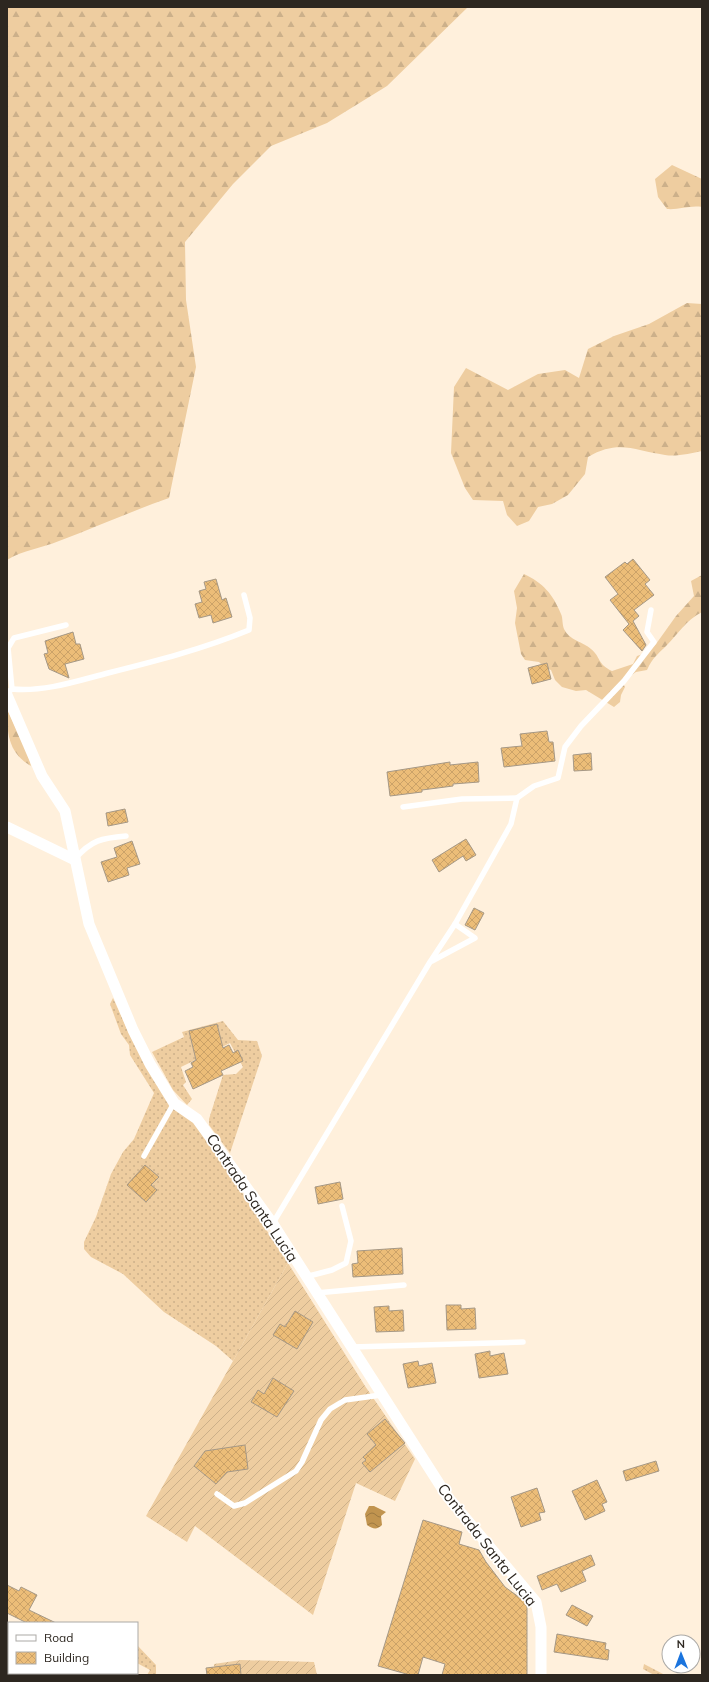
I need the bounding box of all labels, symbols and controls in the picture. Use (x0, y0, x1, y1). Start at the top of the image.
street label: Contrada Santa Lucia (202, 1130, 302, 1265)
street label: Contrada Santa Lucia (434, 1480, 541, 1610)
legend (8, 1622, 138, 1674)
text: Road (44, 1630, 73, 1645)
north arrow (661, 1634, 701, 1674)
text: N (677, 1637, 685, 1651)
text: Building (44, 1650, 89, 1665)

